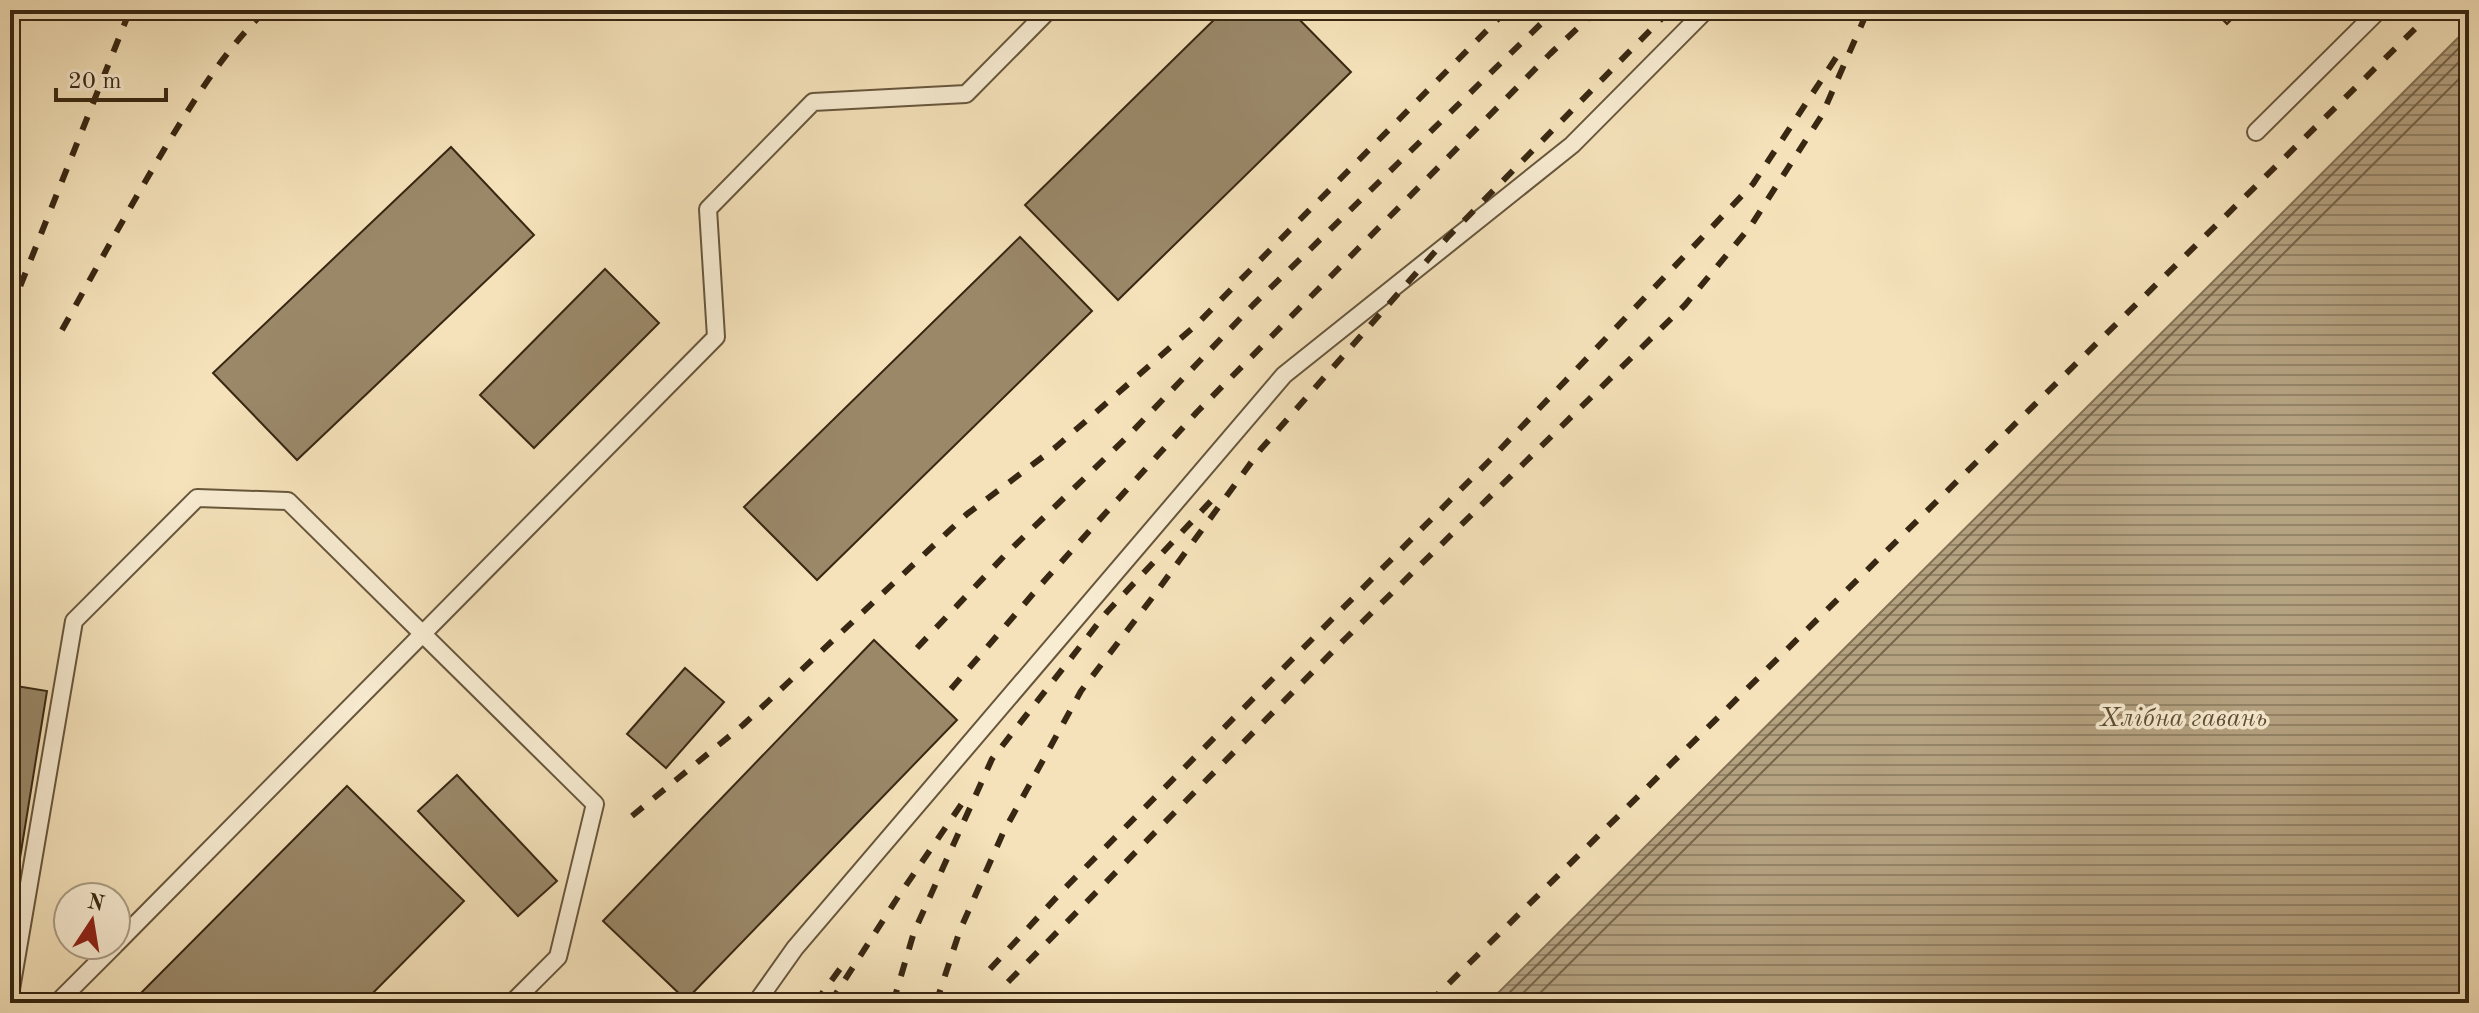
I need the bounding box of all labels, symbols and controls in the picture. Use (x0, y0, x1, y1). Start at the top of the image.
scale bar (56, 52, 166, 102)
text: 20 m (68, 70, 122, 94)
water label: Хлібна гавань (2099, 706, 2267, 732)
north arrow (52, 881, 132, 961)
text: N (85, 891, 106, 916)

